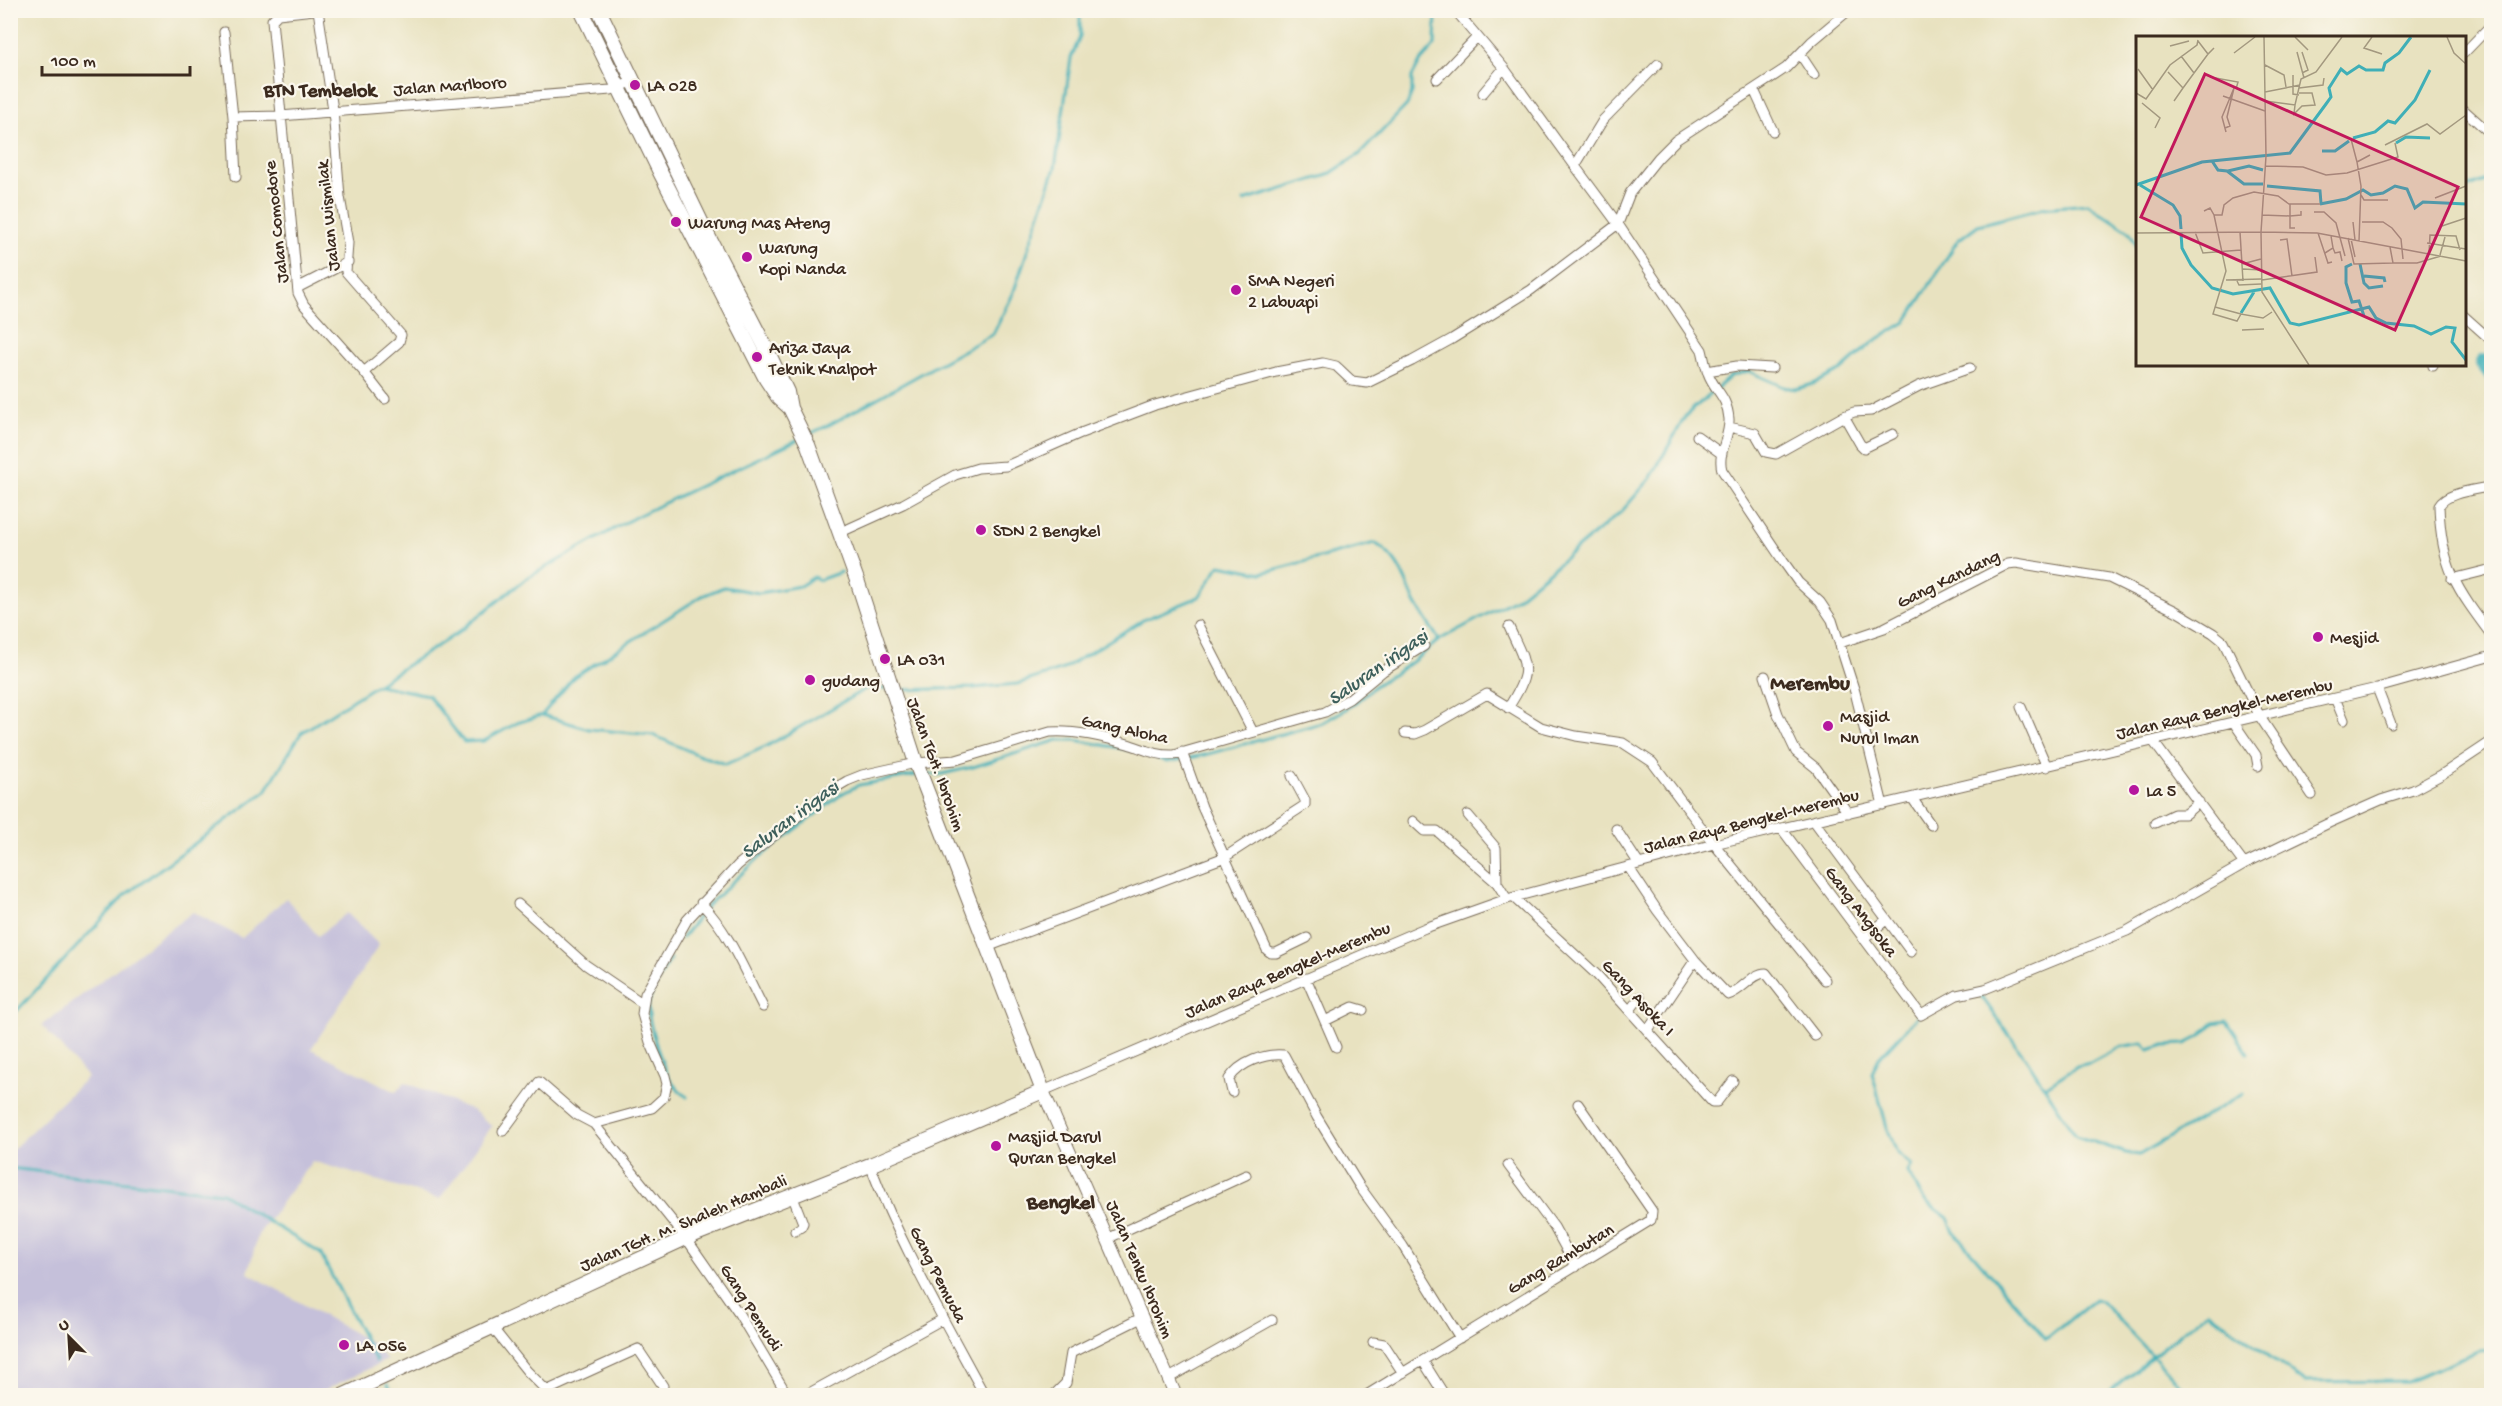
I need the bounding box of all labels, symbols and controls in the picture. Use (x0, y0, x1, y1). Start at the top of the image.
inset map (2136, 36, 2466, 366)
scale bar (42, 39, 190, 77)
text: 100 m (50, 52, 96, 73)
street label: Jalan Marlboro (393, 73, 508, 102)
place label: LA 028 (647, 77, 698, 98)
marker: LA 028 (628, 78, 642, 92)
district label: BTN Tembelok (263, 81, 378, 104)
street label: Jalan Wismilak (313, 158, 346, 272)
street label: Jalan Comodore (261, 159, 294, 284)
place label: Warung Mas Ateng (688, 214, 831, 235)
marker: Warung Mas Ateng (669, 215, 683, 229)
place label: Warung Kopi Nanda (759, 239, 847, 281)
marker: Warung Kopi Nanda (740, 250, 754, 264)
place label: SMA Negeri 2 Labuapi (1248, 272, 1335, 314)
marker: SMA Negeri 2 Labuapi (1229, 283, 1243, 297)
place label: Ariza Jaya Teknik Knalpot (768, 339, 878, 381)
marker: Ariza Jaya Teknik Knalpot (750, 350, 764, 364)
place label: SDN 2 Bengkel (993, 522, 1101, 543)
marker: SDN 2 Bengkel (974, 523, 988, 537)
street label: Gang Kandang (1894, 546, 2004, 614)
water label: Saluran irigasi (1325, 625, 1436, 712)
place label: Mesjid (2330, 629, 2380, 650)
marker: Mesjid (2311, 630, 2325, 644)
place label: LA 031 (897, 651, 945, 672)
marker: LA 031 (878, 652, 892, 666)
place label: gudang (822, 672, 880, 693)
marker: gudang (803, 673, 817, 687)
district label: Merembu (1770, 673, 1850, 698)
street label: Jalan Raya Bengkel-Merembu (2114, 675, 2335, 746)
street label: Jalan TGH. Ibrohim (901, 695, 969, 835)
place label: Masjid Nurul Iman (1840, 708, 1919, 750)
street label: Gang Aloha (1079, 711, 1171, 750)
marker: Masjid Nurul Iman (1821, 719, 1835, 733)
water label: Saluran irigasi (738, 775, 847, 865)
place label: La 5 (2146, 782, 2176, 803)
marker: La 5 (2127, 783, 2141, 797)
street label: Jalan Raya Bengkel-Merembu (1642, 785, 1862, 859)
street label: Gang Angsoka (1819, 863, 1901, 963)
street label: Jalan Raya Bengkel-Merembu (1182, 918, 1394, 1024)
street label: Gang Asoka I (1596, 956, 1678, 1042)
place label: Masjid Darul Quran Bengkel (1008, 1128, 1116, 1170)
marker: Masjid Darul Quran Bengkel (989, 1139, 1003, 1153)
street label: Jalan TGH. M. Shaleh Hambali (577, 1171, 791, 1277)
district label: Bengkel (1026, 1192, 1096, 1217)
street label: Jalan Tenku Ibrohim (1100, 1198, 1177, 1342)
street label: Gang Rambutan (1504, 1220, 1619, 1300)
street label: Gang Pemuda (903, 1223, 971, 1328)
street label: Gang Pemudi (714, 1261, 786, 1356)
north arrow (39, 1307, 99, 1367)
text: U (56, 1316, 73, 1337)
place label: LA 056 (356, 1337, 407, 1358)
marker: LA 056 (337, 1338, 351, 1352)

